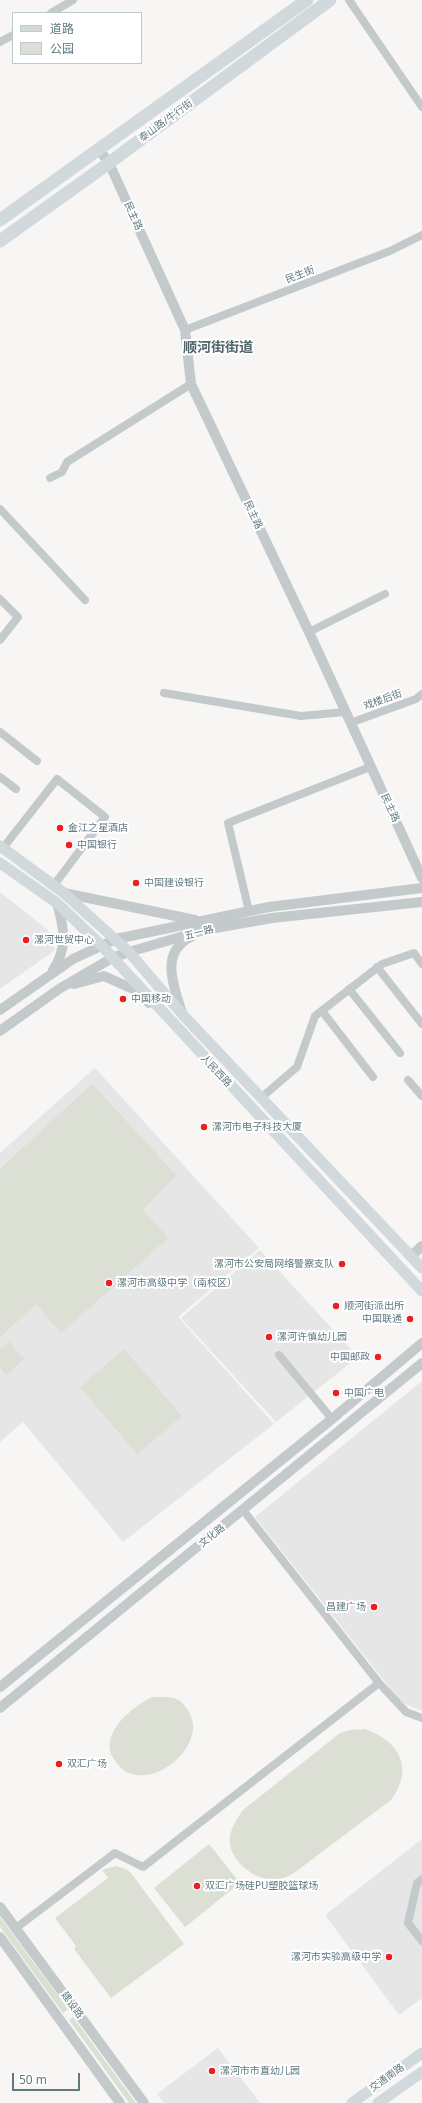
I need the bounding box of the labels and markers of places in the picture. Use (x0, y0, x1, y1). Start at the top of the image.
place label: 金江之星酒店 (68, 822, 128, 834)
marker: 金江之星酒店 (55, 823, 65, 833)
place label: 中国银行 (77, 839, 117, 851)
marker: 中国银行 (64, 840, 74, 850)
place label: 中国建设银行 (144, 877, 204, 889)
marker: 中国建设银行 (131, 878, 141, 888)
place label: 漯河世贸中心 (34, 934, 94, 946)
marker: 漯河世贸中心 (21, 935, 31, 945)
place label: 中国移动 (131, 993, 171, 1005)
marker: 中国移动 (118, 994, 128, 1004)
place label: 漯河市电子科技大厦 (212, 1121, 302, 1133)
marker: 漯河市电子科技大厦 (199, 1122, 209, 1132)
place label: 漯河市公安局网络警察支队 (214, 1258, 334, 1270)
marker: 漯河市公安局网络警察支队 (337, 1259, 347, 1269)
place label: 漯河市高级中学（南校区） (117, 1277, 237, 1289)
marker: 漯河市高级中学（南校区） (104, 1278, 114, 1288)
place label: 顺河街派出所 (344, 1300, 404, 1312)
marker: 顺河街派出所 (331, 1301, 341, 1311)
place label: 中国联通 (362, 1313, 402, 1325)
marker: 中国联通 (405, 1314, 415, 1324)
place label: 漯河许慎幼儿园 (277, 1331, 347, 1343)
marker: 漯河许慎幼儿园 (264, 1332, 274, 1342)
place label: 中国邮政 (330, 1351, 370, 1363)
marker: 中国邮政 (373, 1352, 383, 1362)
place label: 中国广电 (344, 1387, 384, 1399)
marker: 中国广电 (331, 1388, 341, 1398)
place label: 昌建广场 (326, 1601, 366, 1613)
marker: 昌建广场 (369, 1602, 379, 1612)
place label: 双汇广场 (67, 1758, 107, 1770)
marker: 双汇广场 (54, 1759, 64, 1769)
place label: 双汇广场硅PU塑胶篮球场 (205, 1880, 318, 1892)
marker: 双汇广场硅PU塑胶篮球场 (192, 1881, 202, 1891)
place label: 漯河市实验高级中学 (291, 1951, 381, 1963)
marker: 漯河市实验高级中学 (384, 1952, 394, 1962)
place label: 漯河市市直幼儿园 (220, 2065, 300, 2077)
marker: 漯河市市直幼儿园 (207, 2066, 217, 2076)

